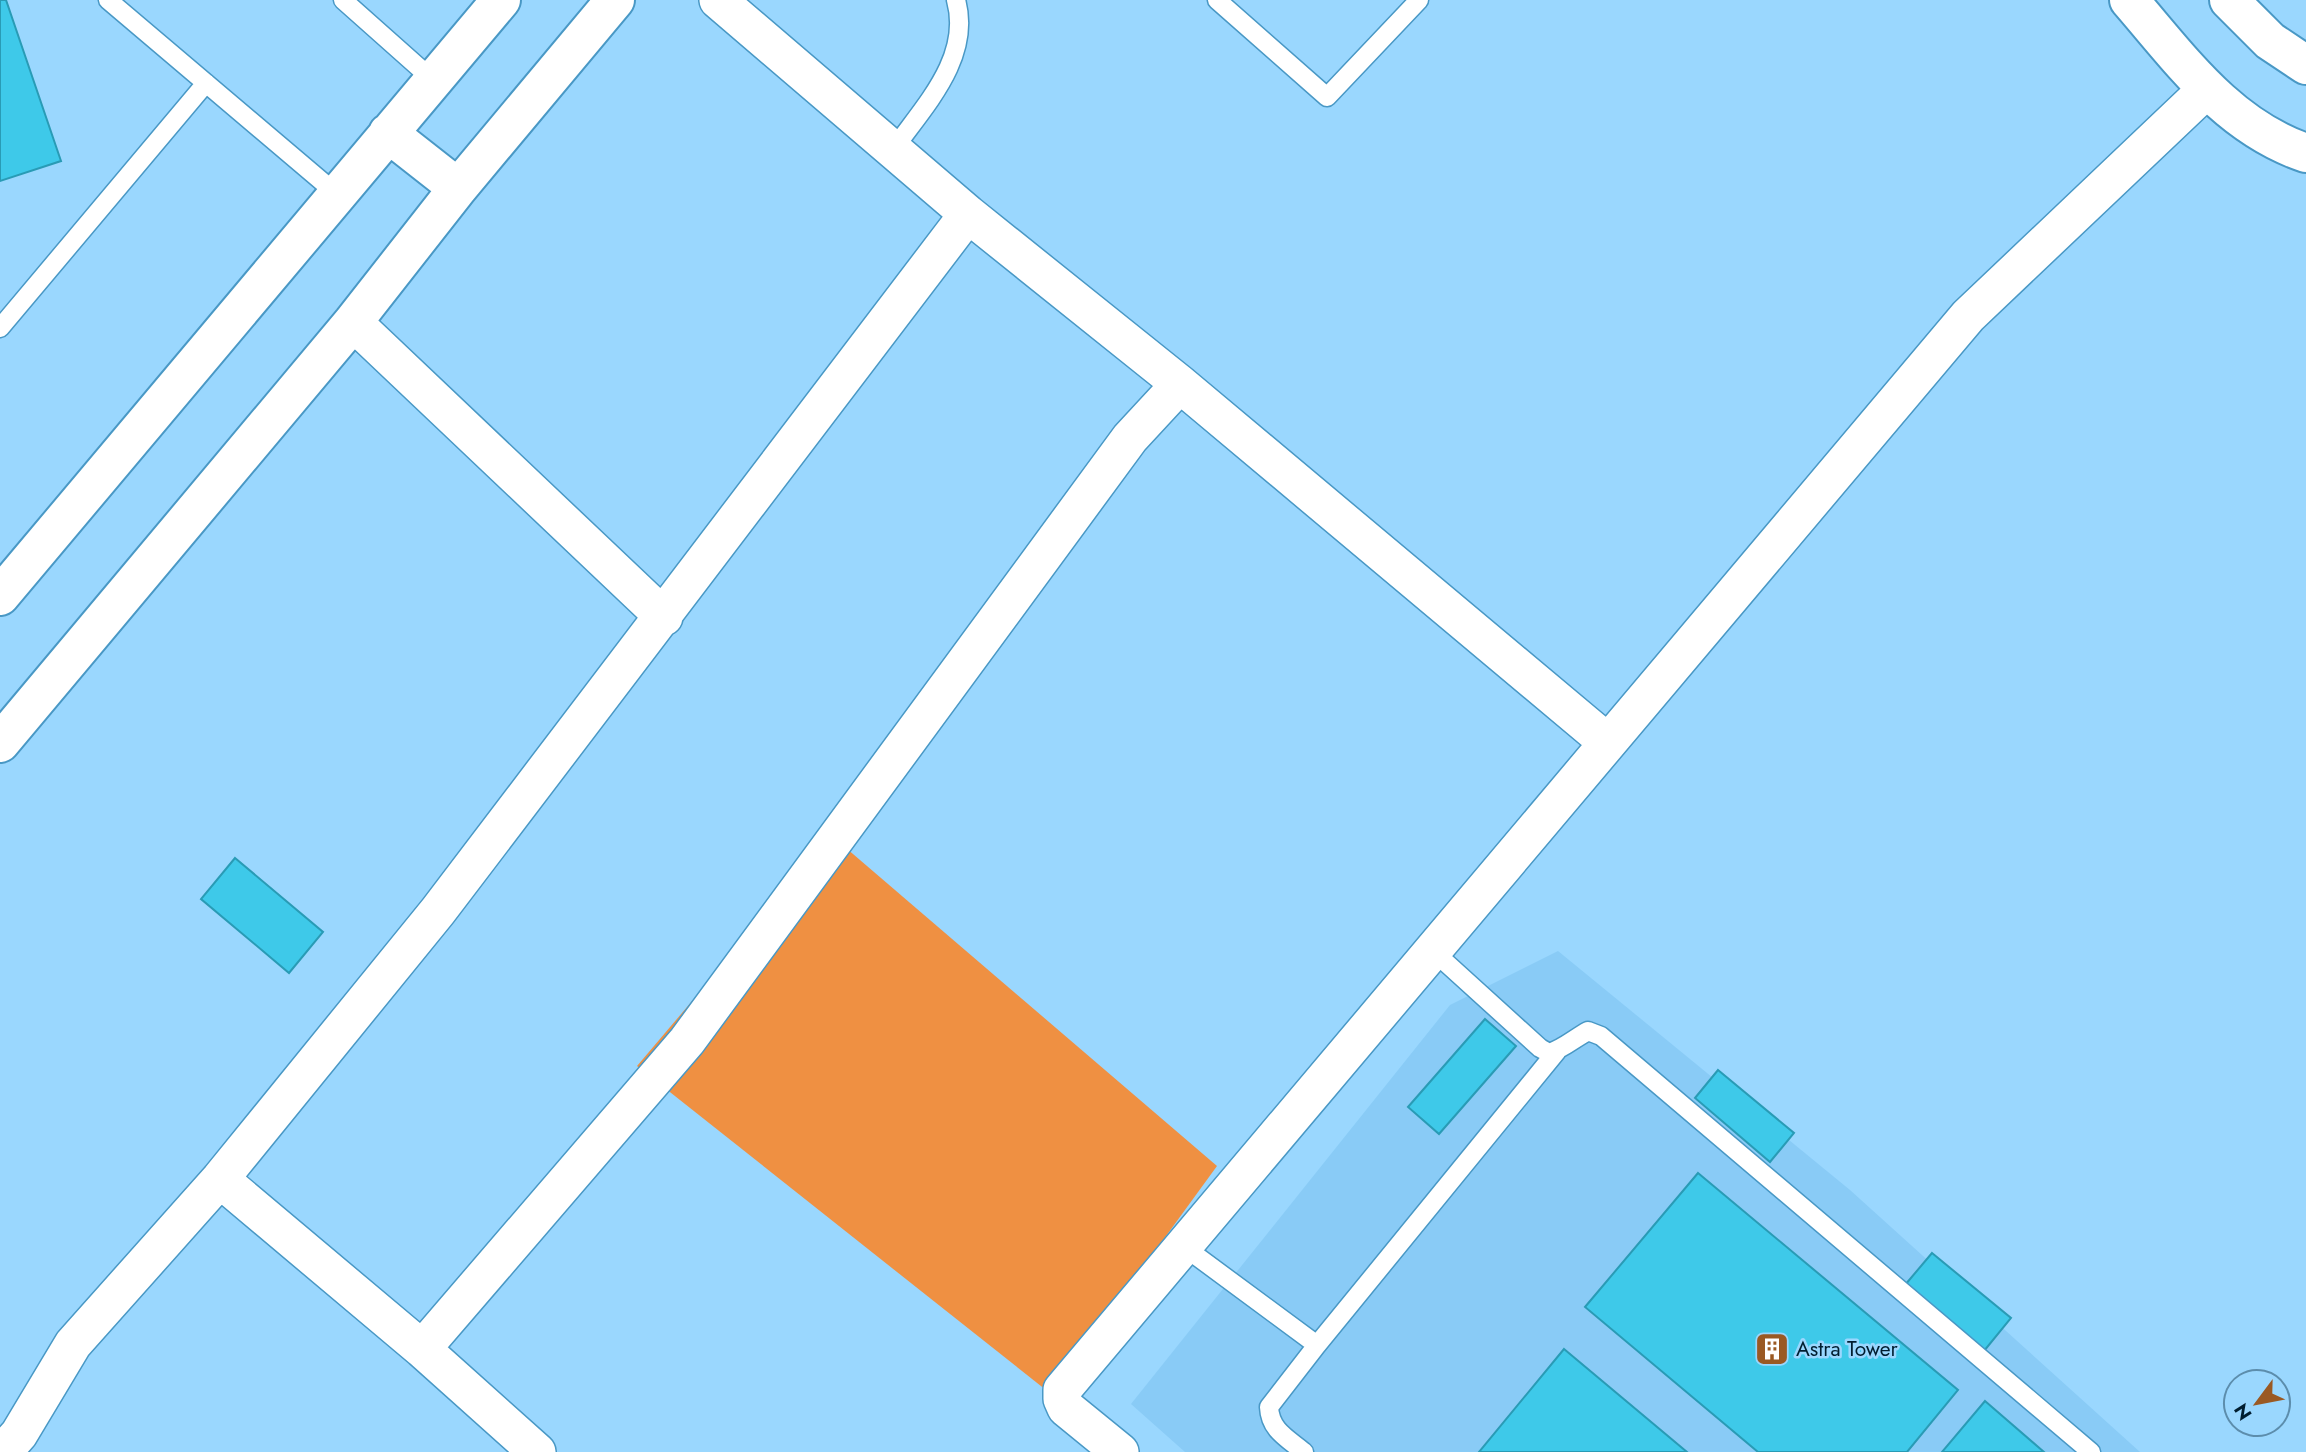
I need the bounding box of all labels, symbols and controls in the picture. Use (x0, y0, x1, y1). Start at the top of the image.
building icon: Astra Tower (1753, 1330, 1791, 1368)
place label: Astra Tower (1796, 1334, 1899, 1364)
north arrow (2222, 1368, 2292, 1438)
text: N (2228, 1398, 2258, 1425)

